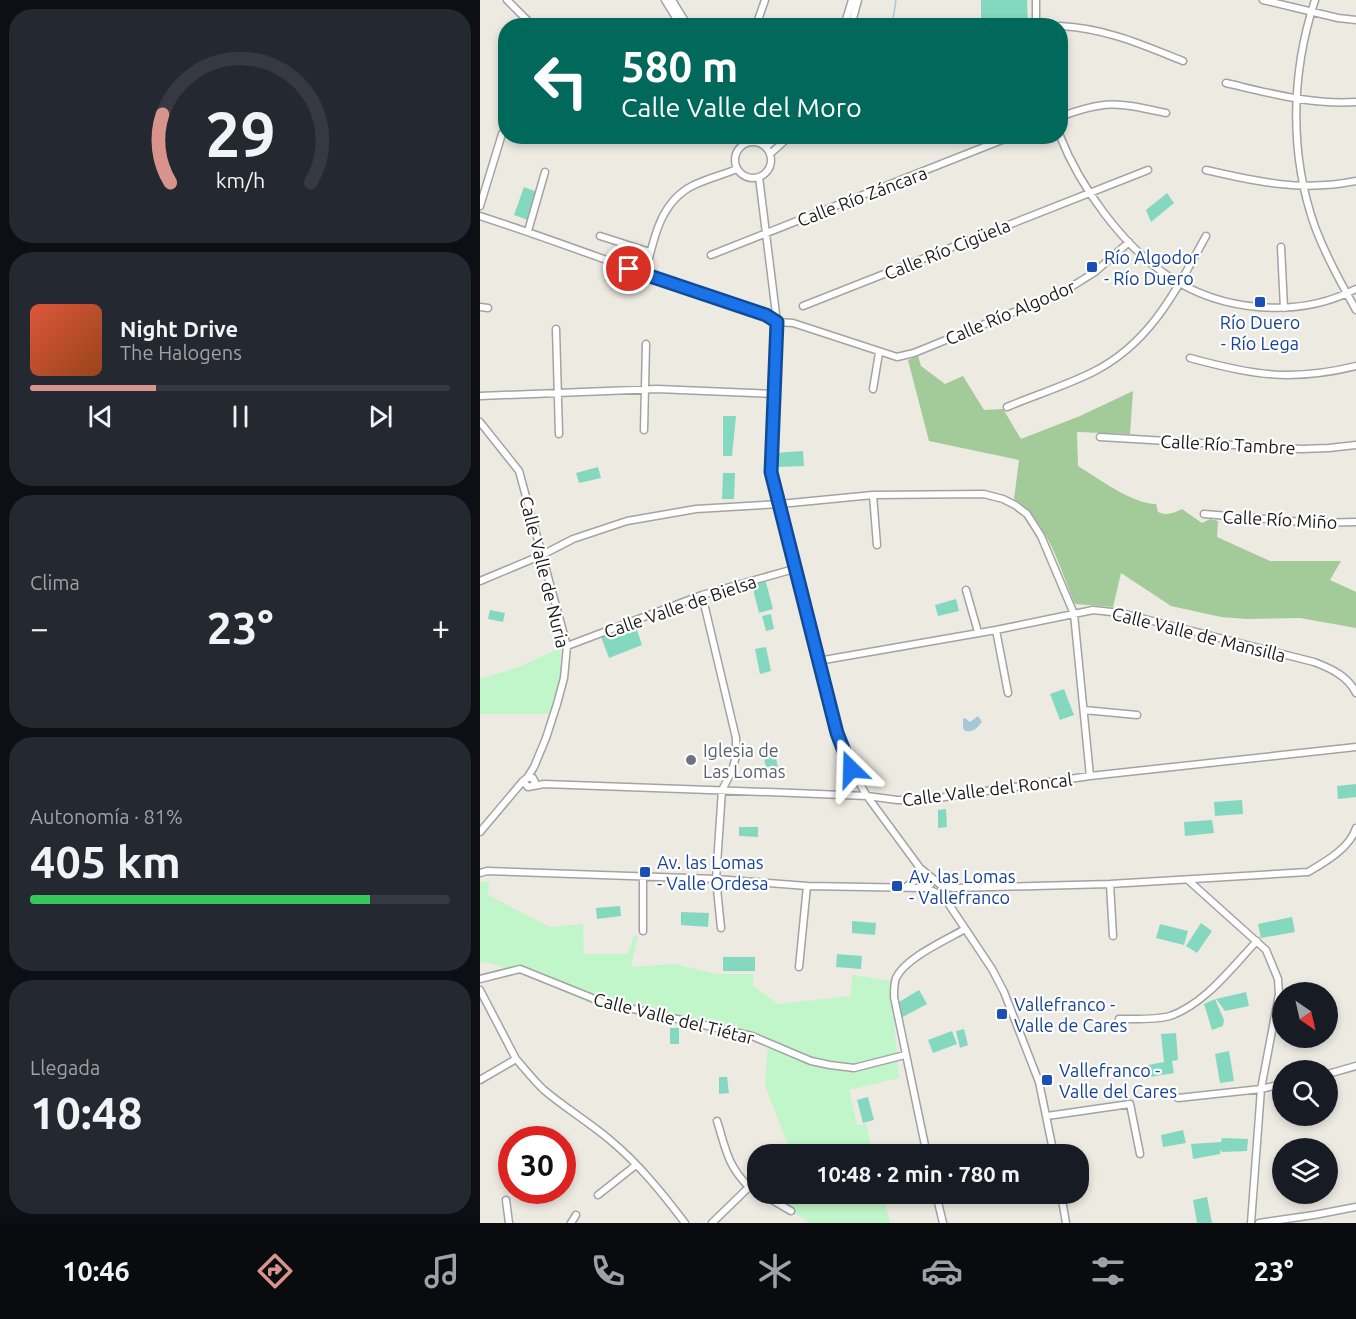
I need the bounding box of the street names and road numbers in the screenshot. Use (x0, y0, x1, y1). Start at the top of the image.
street label: Calle Río Záncara (794, 162, 930, 230)
street label: Calle Río Cigüela (881, 215, 1013, 283)
street label: Calle Río Algodor (942, 276, 1078, 348)
street label: Calle Río Tambre (1160, 430, 1296, 458)
street label: Calle Valle de Nuria (516, 494, 574, 650)
street label: Calle Río Miño (1222, 506, 1338, 532)
street label: Calle Valle de Bielsa (601, 571, 759, 641)
street label: Calle Valle de Mansilla (1110, 603, 1288, 665)
street label: Calle Valle del Roncal (901, 769, 1073, 809)
street label: Calle Valle del Tiétar (592, 988, 757, 1048)

